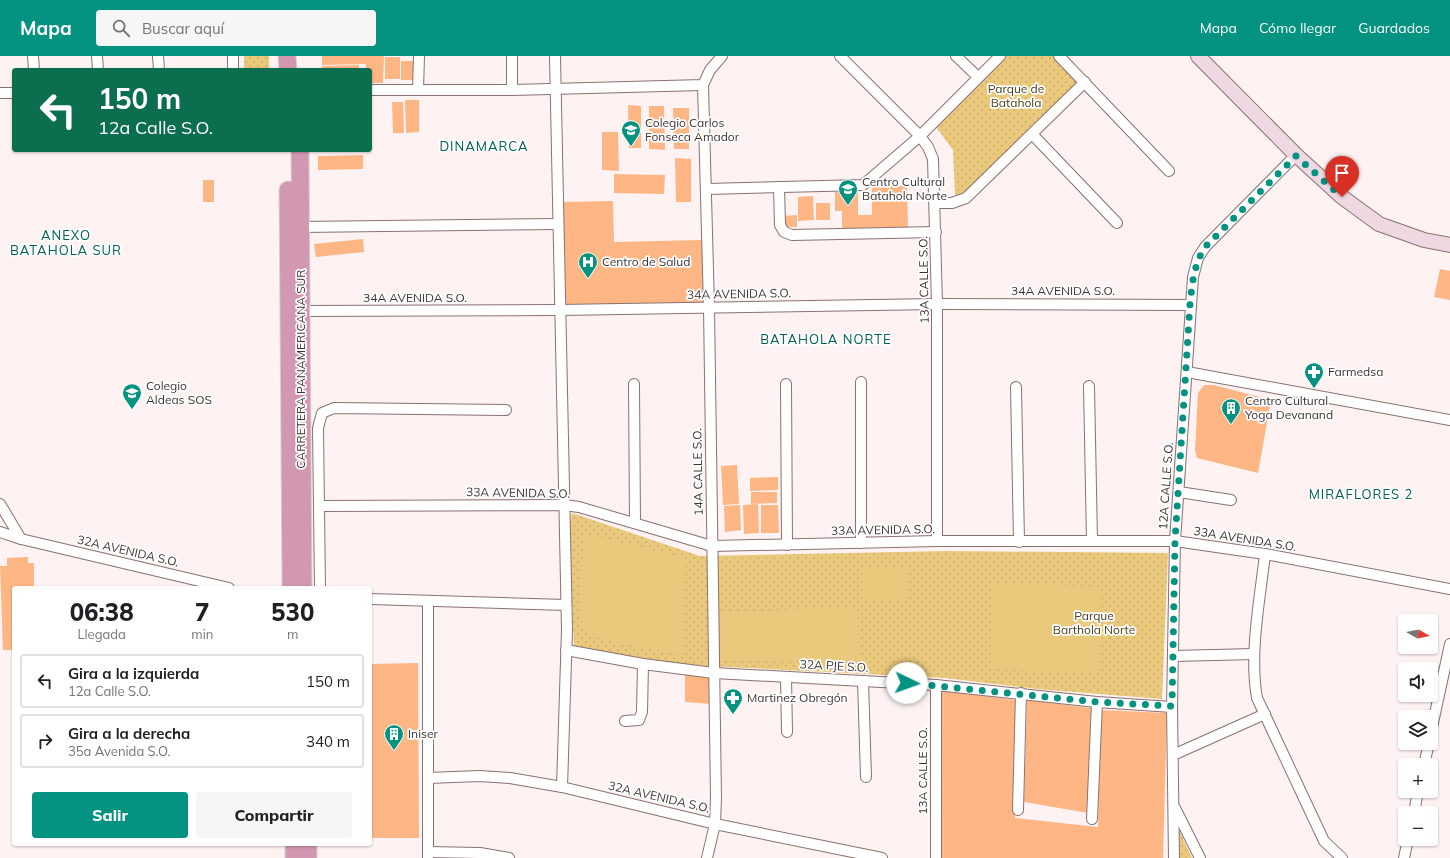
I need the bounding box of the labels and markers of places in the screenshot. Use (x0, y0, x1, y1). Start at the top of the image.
place label: Colegio Carlos Fonseca Amador (645, 115, 740, 144)
school or university icon: Colegio Carlos Fonseca Amador (620, 119, 642, 147)
pin (1325, 156, 1359, 197)
place label: Centro Cultural Batahola Norte (862, 174, 947, 203)
school or university icon: Centro Cultural Batahola Norte (837, 178, 859, 206)
hospital icon: Centro de Salud (577, 251, 599, 279)
place label: Centro de Salud (602, 254, 690, 269)
pharmacy icon: Farmedsa (1303, 361, 1325, 389)
place label: Farmedsa (1328, 364, 1383, 379)
place label: Colegio Aldeas SOS (146, 378, 212, 407)
school or university icon: Colegio Aldeas SOS (121, 382, 143, 410)
place label: Centro Cultural Yoga Devanand (1244, 393, 1333, 422)
building icon: Centro Cultural Yoga Devanand (1220, 397, 1242, 425)
pharmacy icon: Martinez Obregón (722, 687, 744, 715)
place label: Martinez Obregón (747, 690, 848, 705)
building icon: Iniser (383, 723, 405, 751)
place label: Iniser (408, 726, 438, 741)

